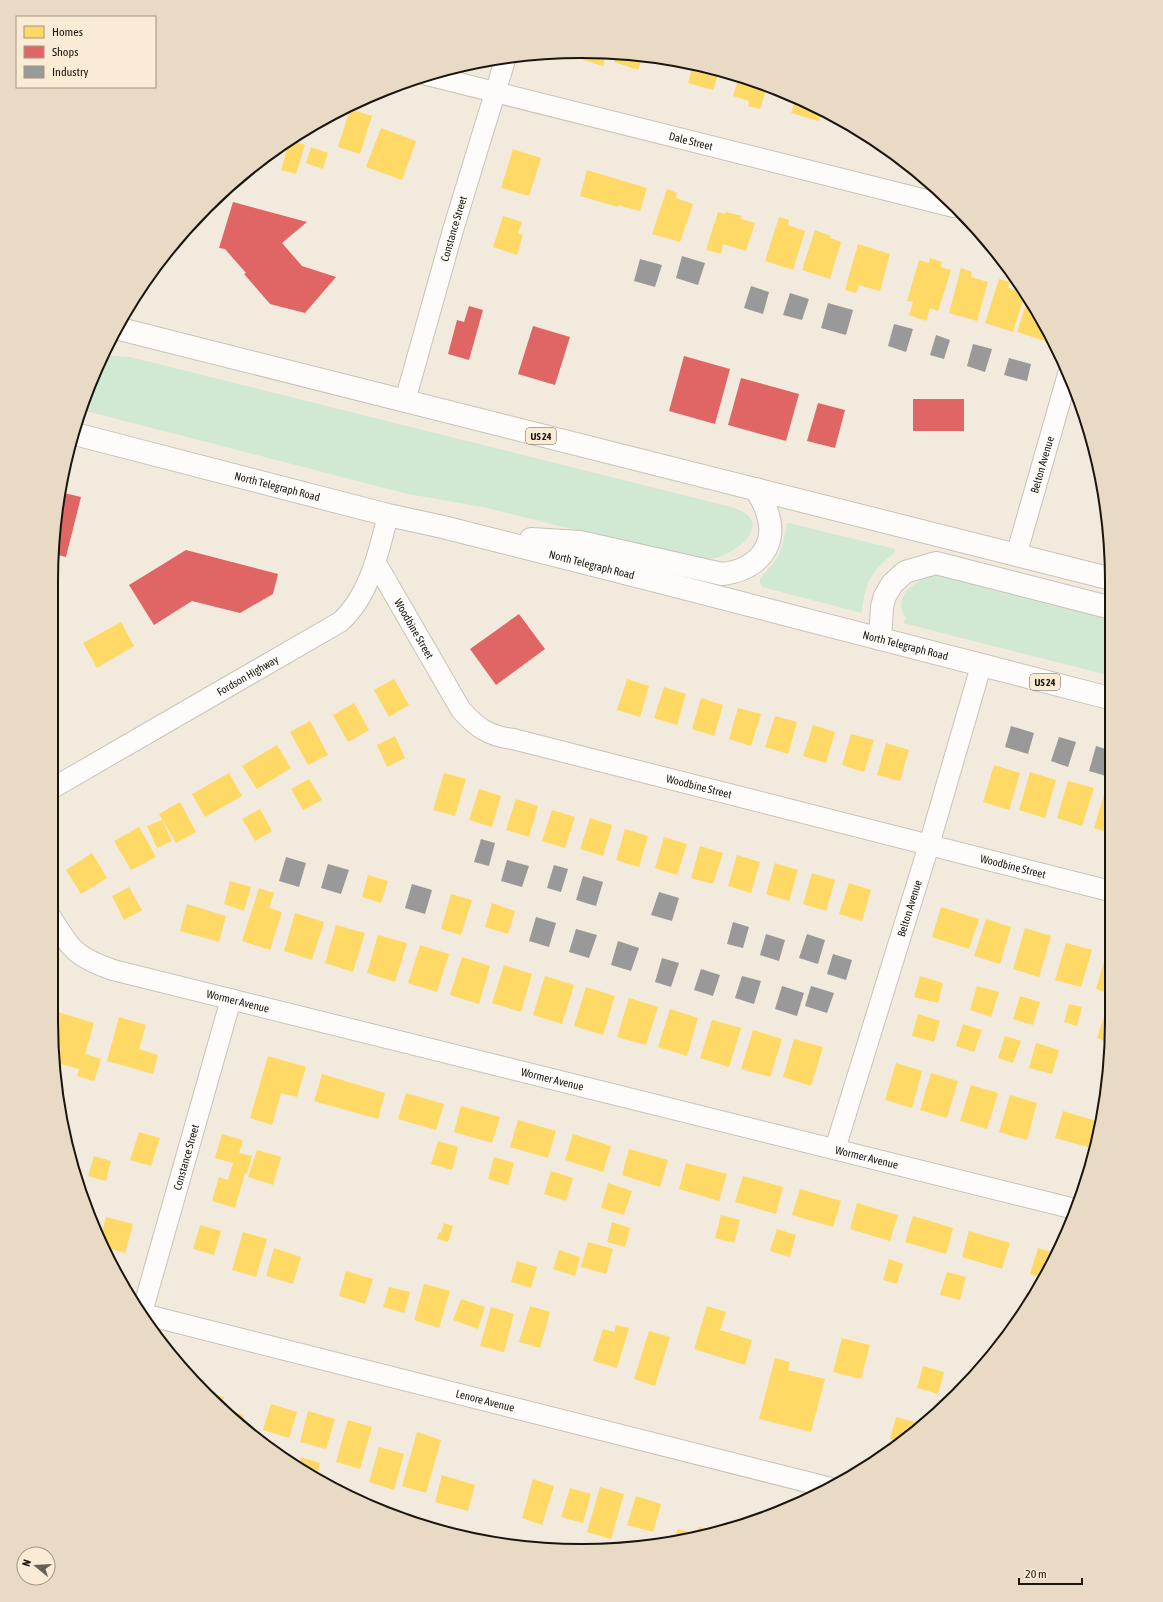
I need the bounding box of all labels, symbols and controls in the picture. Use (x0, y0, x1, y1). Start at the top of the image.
legend (16, 16, 156, 88)
text: Homes (52, 25, 83, 39)
text: Shops (52, 45, 78, 59)
text: Industry (52, 65, 89, 79)
street label: Dale Street (668, 130, 714, 152)
street label: Constance Street (438, 195, 469, 263)
road number: US 24 (526, 428, 556, 444)
street label: Belton Avenue (1028, 435, 1056, 495)
street label: North Telegraph Road (233, 470, 321, 503)
street label: North Telegraph Road (548, 548, 636, 581)
street label: Woodbine Street (392, 597, 436, 661)
street label: North Telegraph Road (861, 629, 949, 662)
street label: Fordson Highway (215, 653, 281, 698)
road number: US 24 (1030, 674, 1060, 690)
street label: Woodbine Street (665, 772, 733, 800)
street label: Woodbine Street (979, 852, 1047, 880)
street label: Belton Avenue (895, 878, 924, 938)
street label: Wormer Avenue (205, 987, 271, 1015)
street label: Wormer Avenue (520, 1066, 585, 1093)
street label: Constance Street (171, 1123, 201, 1192)
street label: Wormer Avenue (834, 1144, 899, 1171)
street label: Lenore Avenue (455, 1387, 516, 1414)
north arrow (16, 1546, 56, 1586)
text: N (20, 1558, 33, 1568)
scale bar (1019, 1560, 1082, 1586)
text: 20 m (1025, 1567, 1047, 1581)

